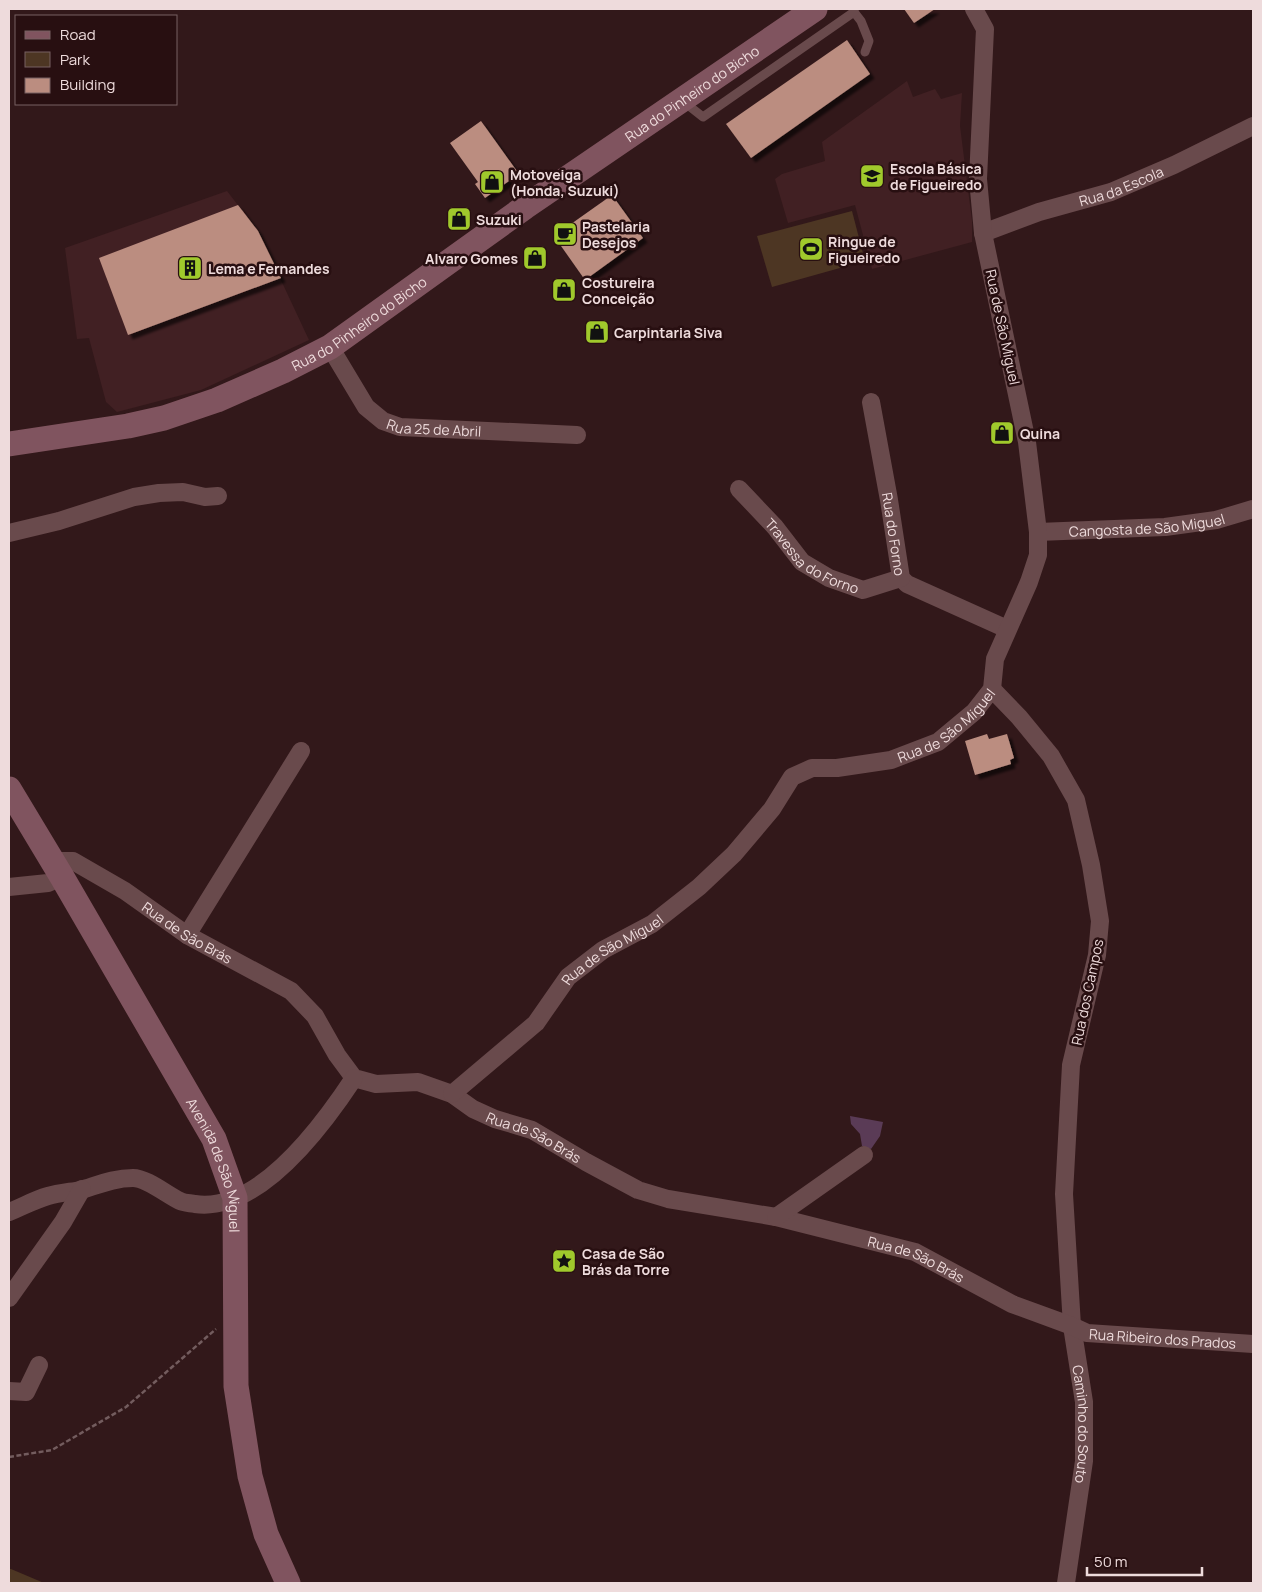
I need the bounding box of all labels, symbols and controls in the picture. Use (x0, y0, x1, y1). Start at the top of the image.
legend (15, 15, 178, 105)
text: Road (60, 24, 96, 45)
street label: Rua do Pinheiro do Bicho (621, 41, 763, 146)
text: Park (60, 49, 90, 70)
text: Building (60, 74, 115, 95)
place label: Escola Básica de Figueiredo (890, 159, 982, 194)
street label: Rua da Escola (1077, 161, 1166, 210)
school or university icon: Escola Básica de Figueiredo (859, 163, 885, 189)
place label: Motoveiga (Honda, Suzuki) (510, 165, 619, 200)
shop icon: Motoveiga (Honda, Suzuki) (479, 169, 505, 195)
shop icon: Suzuki (446, 206, 472, 232)
place label: Suzuki (476, 210, 522, 229)
place label: Pastelaria Desejos (582, 217, 650, 252)
cafe icon: Pastelaria Desejos (552, 221, 578, 247)
place label: Ringue de Figueiredo (828, 232, 901, 267)
sports icon: Ringue de Figueiredo (798, 236, 824, 262)
shop icon: Alvaro Gomes (522, 245, 548, 271)
place label: Alvaro Gomes (425, 249, 518, 268)
building icon: Lema e Fernandes (177, 255, 203, 281)
place label: Lema e Fernandes (208, 259, 330, 278)
street label: Rua de São Miguel (981, 268, 1025, 386)
street label: Rua do Pinheiro do Bicho (288, 271, 430, 375)
place label: Costureira Conceição (582, 273, 655, 308)
shop icon: Costureira Conceição (551, 277, 577, 303)
shop icon: Carpintaria Siva (584, 319, 610, 345)
place label: Carpintaria Siva (614, 323, 722, 342)
street label: Rua 25 de Abril (384, 414, 482, 440)
shop icon: Quina (989, 420, 1015, 446)
place label: Quina (1020, 424, 1060, 443)
street label: Rua do Forno (878, 491, 910, 577)
street label: Cangosta de São Miguel (1069, 508, 1227, 540)
street label: Travessa do Forno (762, 514, 862, 597)
street label: Rua de São Miguel (894, 684, 999, 766)
street label: Rua de São Brás (139, 897, 236, 967)
street label: Rua de São Miguel (556, 910, 667, 988)
street label: Rua dos Campos (1066, 937, 1108, 1047)
street label: Avenida de São Miguel (182, 1094, 245, 1233)
street label: Rua de São Brás (483, 1107, 585, 1167)
street label: Rua de São Brás (866, 1231, 968, 1286)
place label: Casa de São Brás da Torre (582, 1244, 670, 1279)
place icon: Casa de São Brás da Torre (551, 1248, 577, 1274)
street label: Rua Ribeiro dos Prados (1089, 1324, 1237, 1352)
street label: Caminho do Souto (1069, 1364, 1094, 1485)
scale bar (1087, 1544, 1202, 1576)
text: 50 m (1094, 1551, 1128, 1572)

